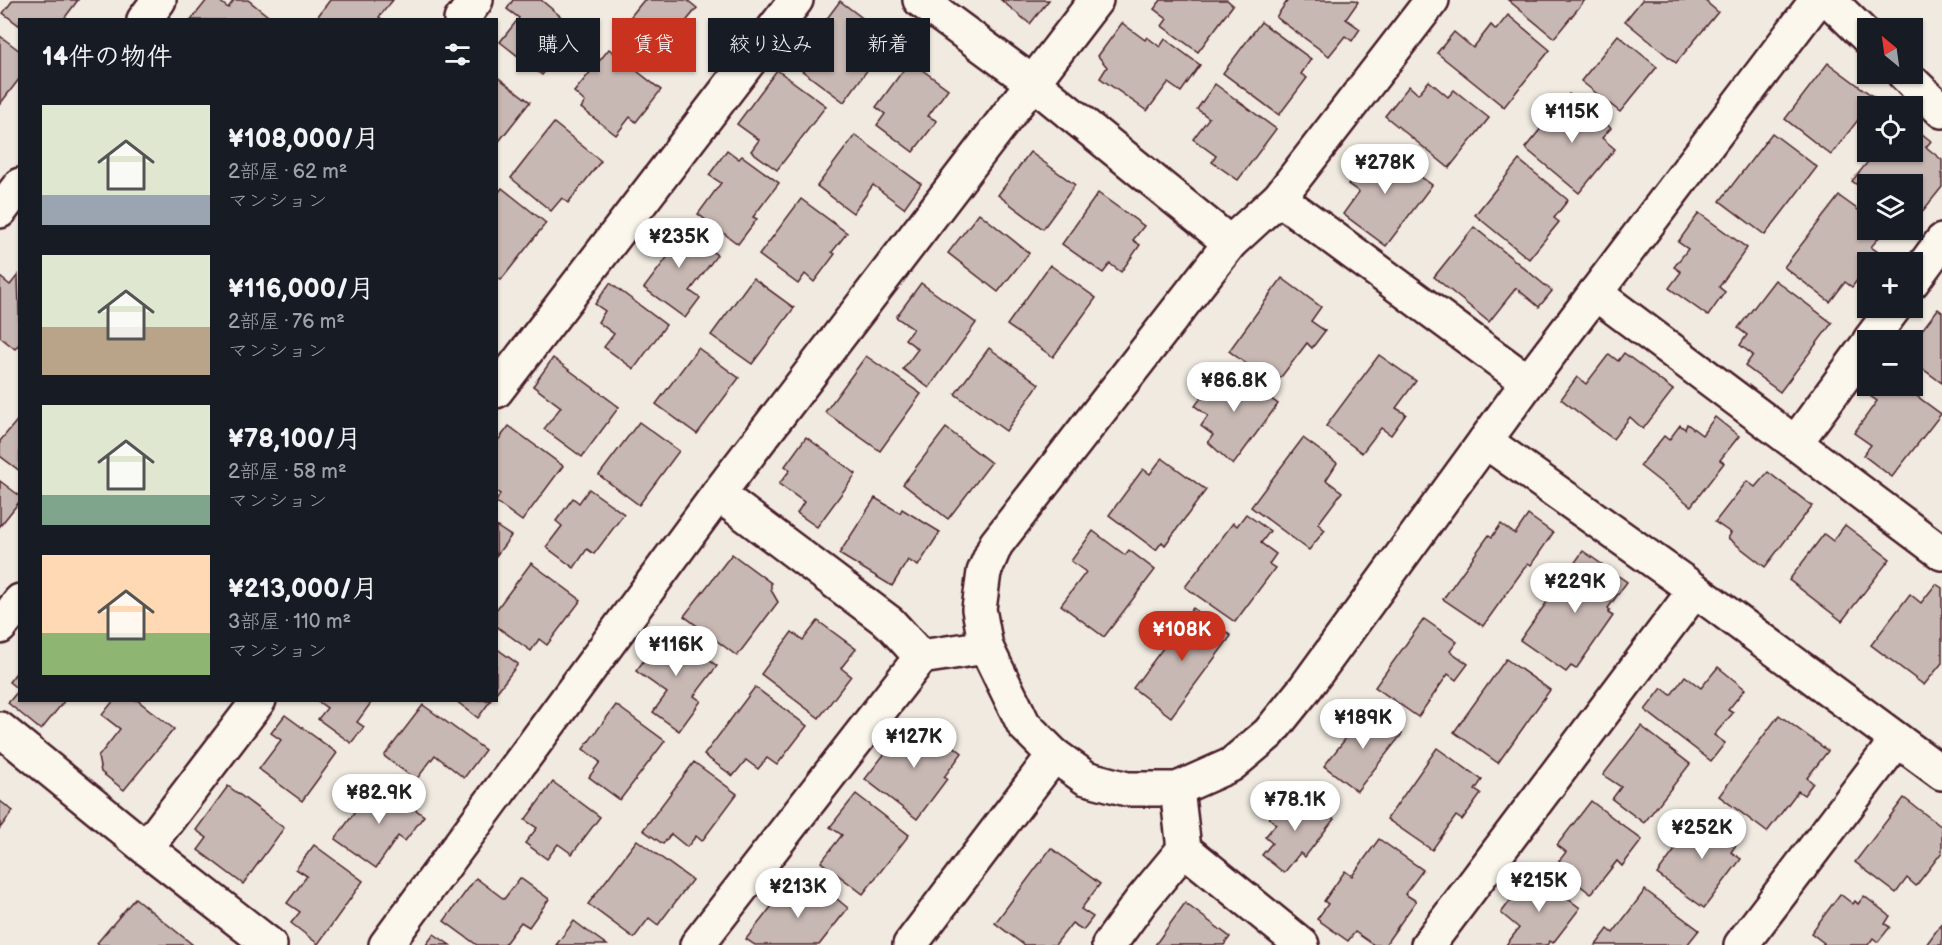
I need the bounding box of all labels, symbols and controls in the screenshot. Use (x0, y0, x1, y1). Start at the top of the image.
chip: 購入 (516, 18, 600, 72)
chip: 賃貸 (612, 18, 696, 72)
chip: 絞り込み (708, 18, 834, 72)
chip: 新着 (846, 18, 930, 72)
north arrow (1857, 18, 1923, 84)
map controls (1857, 18, 1923, 396)
icon: filters (441, 38, 474, 71)
text: 14件の物件 (42, 42, 172, 73)
pin: ¥115K (1530, 93, 1614, 144)
button: locate (1857, 96, 1923, 162)
text: ¥115K (1545, 100, 1599, 124)
text: ¥108,000/月 (228, 124, 380, 155)
icon: home (90, 129, 162, 201)
pin: ¥278K (1343, 144, 1427, 195)
text: ¥278K (1355, 151, 1415, 175)
text: 2部屋 · 62 m² (228, 160, 347, 184)
button: layers (1857, 174, 1923, 240)
text: マンション (228, 189, 327, 213)
pin: ¥235K (637, 218, 721, 269)
text: ¥235K (649, 225, 709, 249)
button: + (1857, 252, 1923, 318)
text: ¥116,000/月 (228, 274, 374, 305)
icon: home (90, 279, 162, 351)
text: 2部屋 · 76 m² (228, 310, 345, 334)
button: − (1857, 330, 1923, 396)
text: マンション (228, 339, 327, 363)
pin: ¥86.8K (1185, 362, 1283, 413)
text: ¥86.8K (1201, 369, 1267, 393)
text: ¥78,100/月 (228, 424, 362, 455)
icon: home (90, 429, 162, 501)
text: 2部屋 · 58 m² (228, 460, 347, 484)
text: マンション (228, 489, 327, 513)
pin: ¥229K (1533, 563, 1617, 614)
text: ¥229K (1544, 570, 1606, 594)
text: ¥213,000/月 (228, 574, 378, 605)
icon: home (90, 579, 162, 651)
text: 3部屋 · 110 m² (228, 610, 351, 634)
pin: ¥108K (1140, 611, 1224, 662)
text: ¥108K (1153, 618, 1211, 642)
pin: ¥116K (634, 626, 718, 677)
text: ¥116K (649, 633, 703, 657)
text: マンション (228, 639, 327, 663)
pin: ¥189K (1321, 699, 1405, 750)
text: ¥189K (1334, 706, 1392, 730)
pin: ¥127K (872, 718, 956, 769)
text: ¥127K (886, 725, 942, 749)
pin: ¥82.9K (330, 774, 428, 825)
text: ¥82.9K (346, 781, 412, 805)
pin: ¥78.1K (1246, 781, 1344, 832)
text: ¥78.1K (1264, 788, 1326, 812)
pin: ¥252K (1660, 809, 1744, 860)
text: ¥252K (1671, 816, 1733, 840)
pin: ¥215K (1497, 862, 1581, 913)
pin: ¥213K (756, 868, 840, 919)
text: ¥215K (1510, 869, 1568, 893)
text: ¥213K (769, 875, 827, 899)

